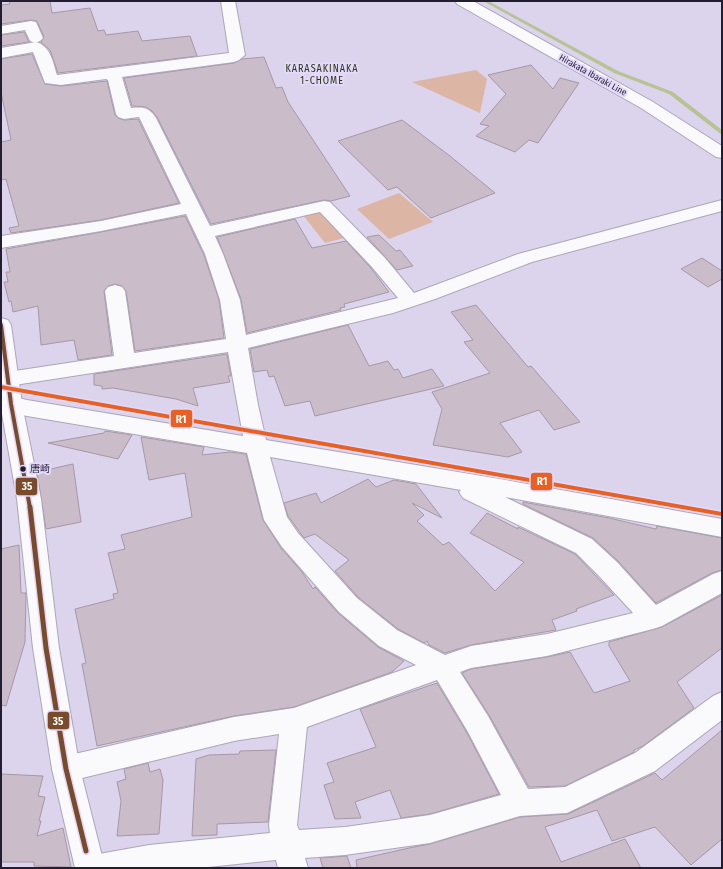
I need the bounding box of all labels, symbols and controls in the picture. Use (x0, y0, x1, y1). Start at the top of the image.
street label: Hirakata Ibaraki Line (557, 52, 629, 98)
district label: KARASAKINAKA 1-CHOME (285, 63, 359, 87)
line badge: R1 (170, 409, 193, 428)
text: R1 (176, 413, 186, 426)
place label: 唐崎 (30, 463, 50, 475)
marker: 唐崎 (18, 464, 28, 474)
line badge: R1 (530, 472, 553, 491)
text: R1 (537, 475, 547, 488)
line badge: 35 (15, 477, 38, 496)
text: 35 (21, 480, 33, 493)
line badge: 35 (47, 711, 70, 730)
text: 35 (52, 715, 64, 728)

